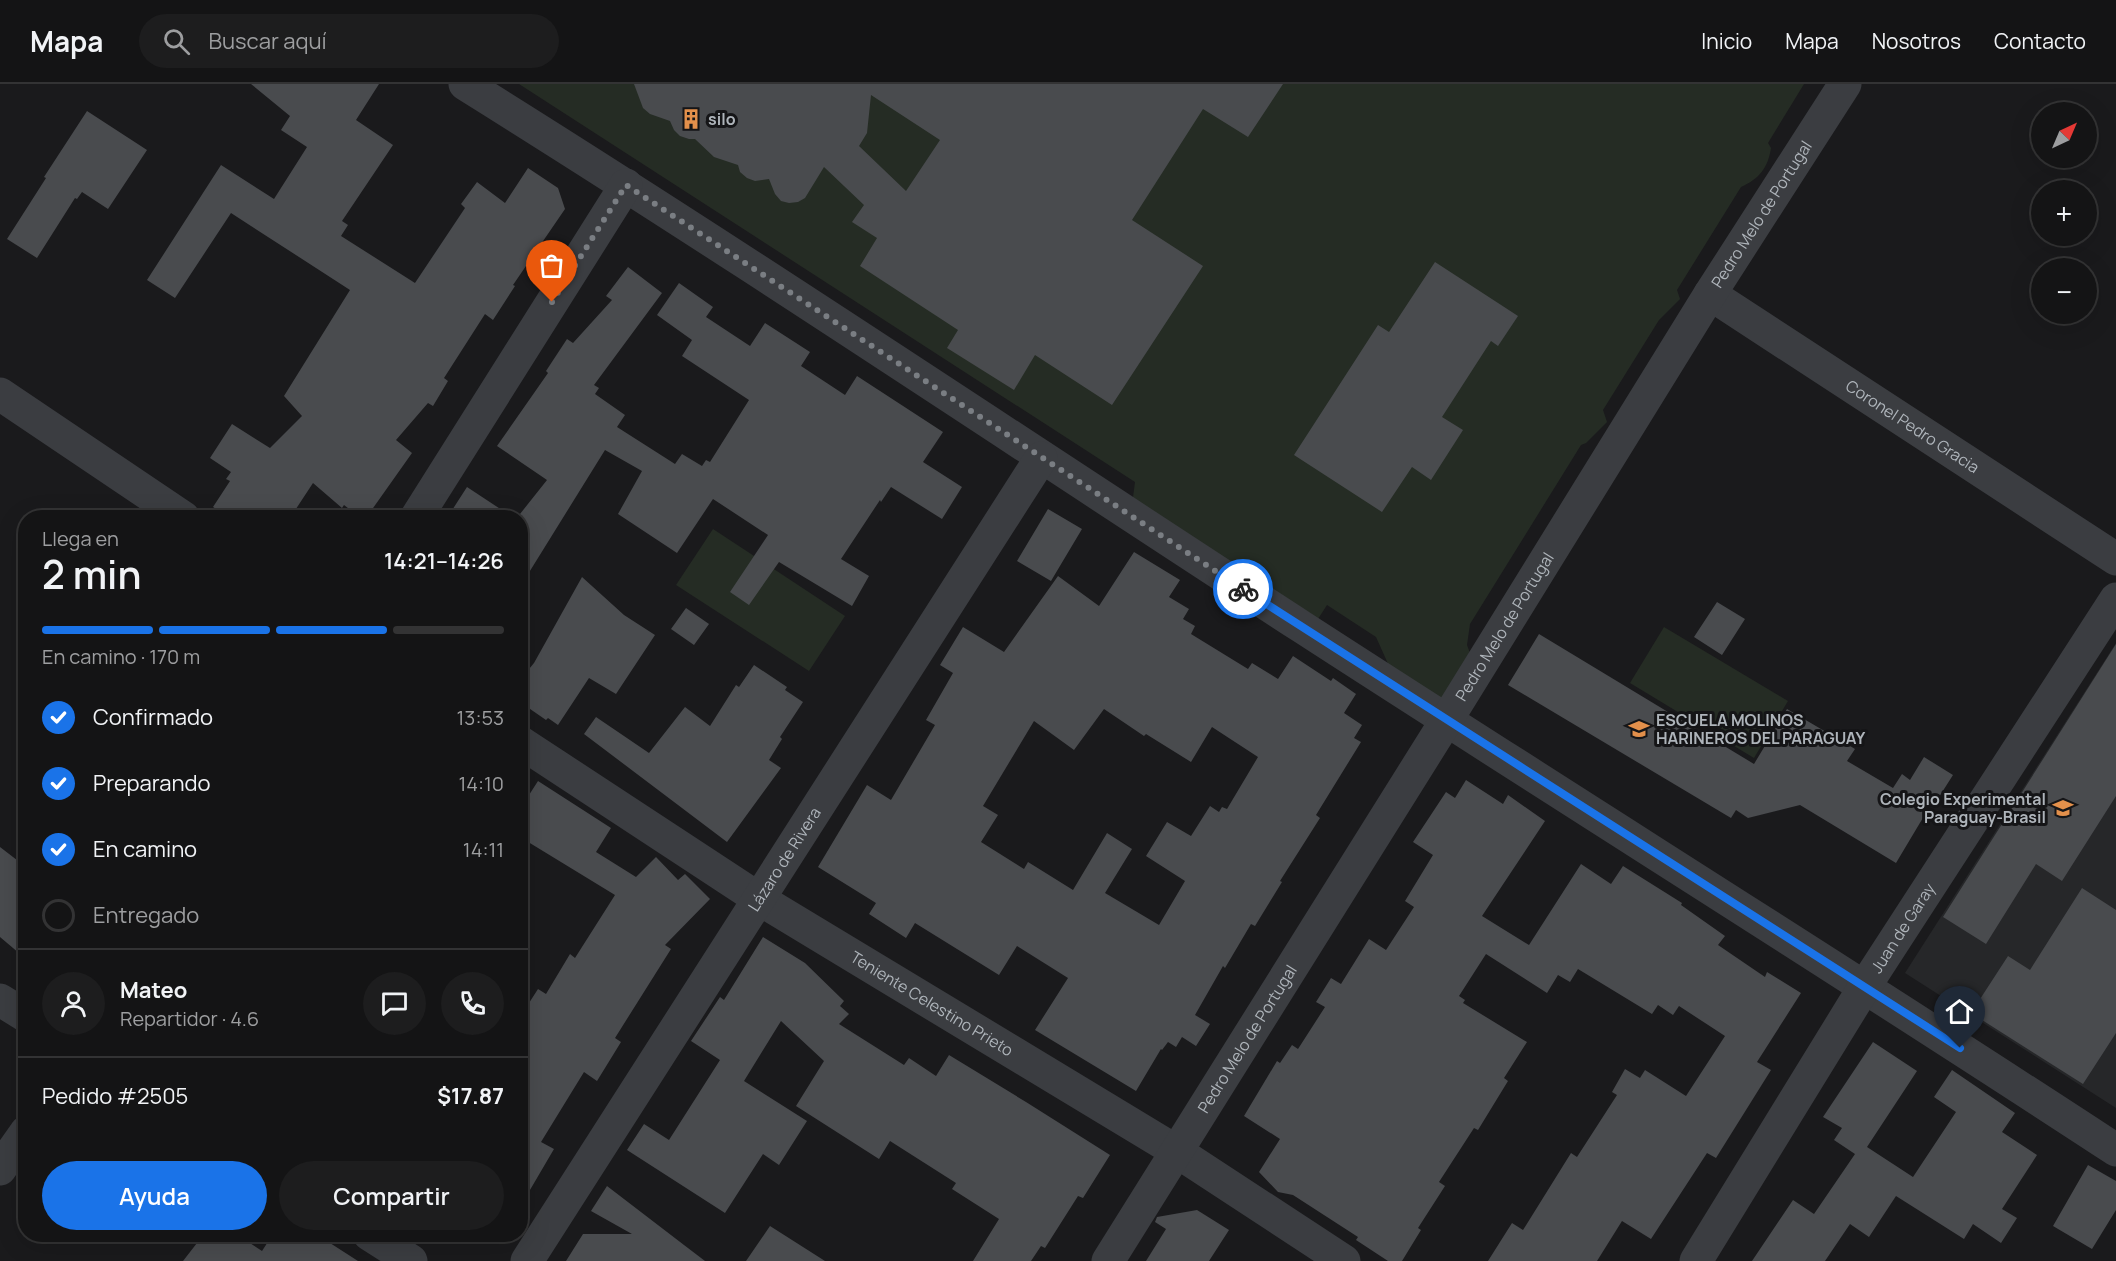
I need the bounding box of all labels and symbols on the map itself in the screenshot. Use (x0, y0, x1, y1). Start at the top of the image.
north arrow (2031, 102, 2097, 168)
building icon: silo (679, 107, 703, 131)
place label: silo (708, 108, 736, 130)
street label: Pedro Melo de Portugal (1706, 136, 1817, 292)
pin (526, 240, 577, 302)
street label: Coronel Pedro Gracia (1842, 375, 1984, 478)
street label: Pedro Melo de Portugal (1450, 548, 1559, 705)
courier (1213, 559, 1273, 619)
place label: ESCUELA MOLINOS HARINEROS DEL PARAGUAY (1656, 709, 1866, 749)
school or university icon: ESCUELA MOLINOS HARINEROS DEL PARAGUAY (1627, 717, 1651, 741)
place label: Colegio Experimental Paraguay-Brasil (1880, 788, 2046, 828)
school or university icon: Colegio Experimental Paraguay-Brasil (2051, 796, 2075, 820)
street label: Lázaro de Rivera (743, 803, 826, 916)
street label: Juan de Garay (1865, 878, 1940, 977)
street label: Teniente Celestino Prieto (846, 946, 1018, 1061)
street label: Pedro Melo de Portugal (1192, 961, 1302, 1117)
pin (1934, 986, 1985, 1048)

